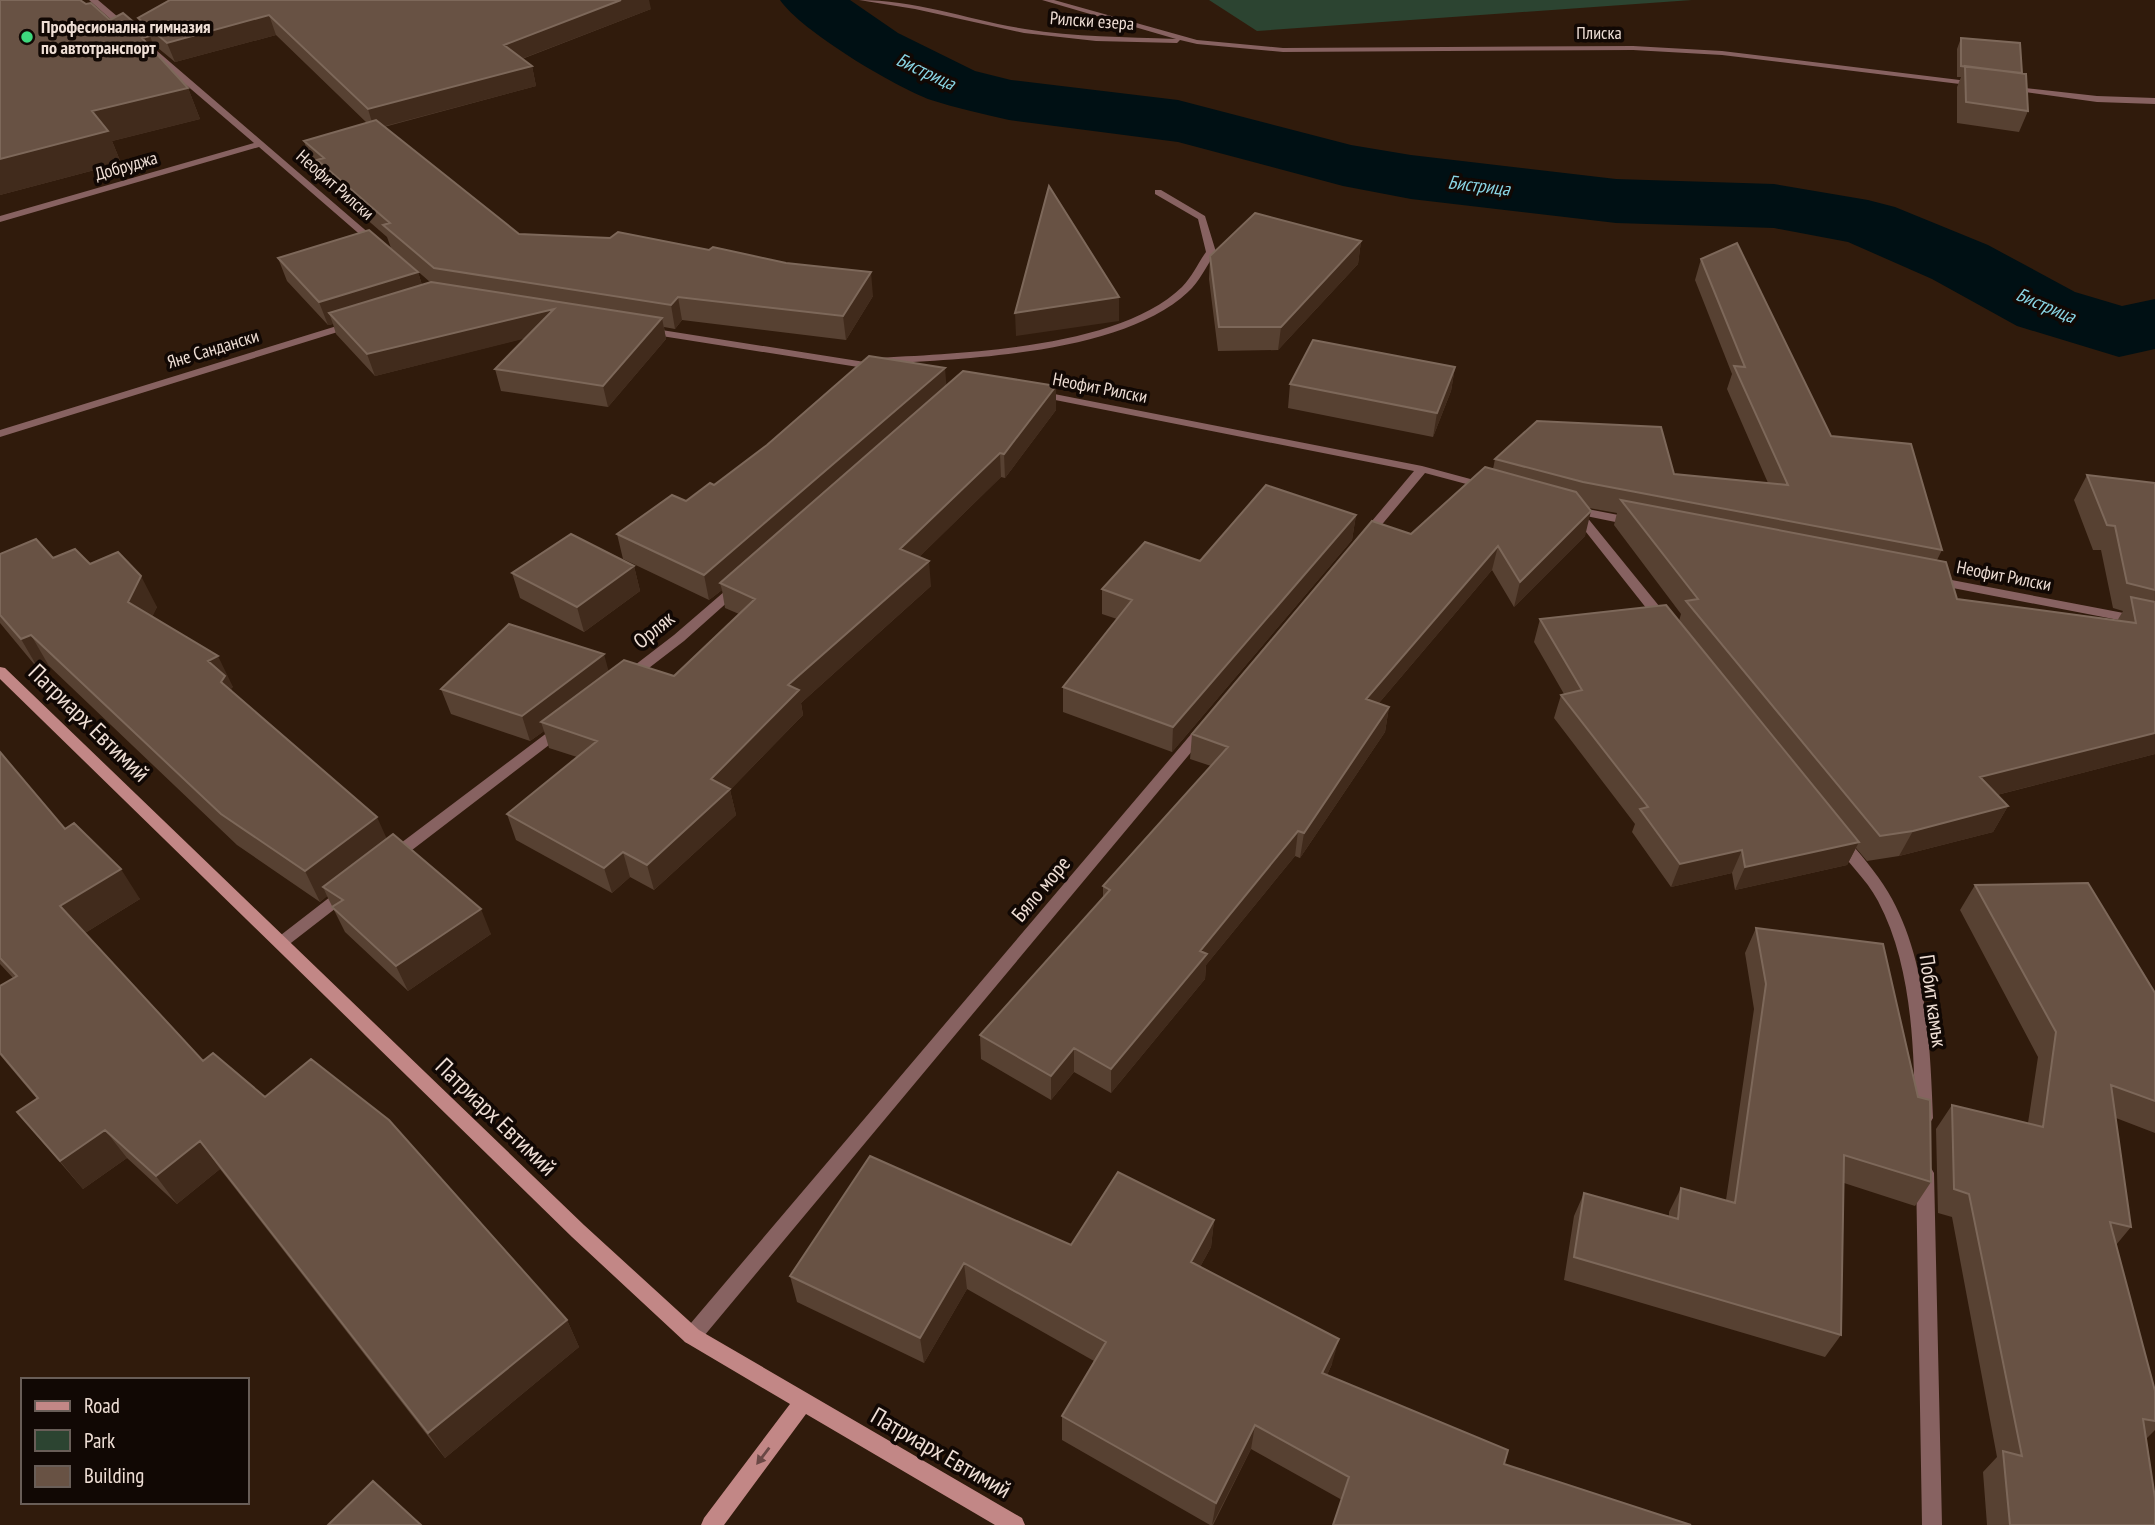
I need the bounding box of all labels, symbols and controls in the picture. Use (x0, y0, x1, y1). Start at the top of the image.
street label: Рилски езера (1049, 6, 1135, 35)
place label: Професионална гимназия по автотранспорт (41, 15, 211, 59)
street label: Плиска (1576, 21, 1622, 44)
marker: Професионална гимназия по автотранспорт (19, 29, 35, 45)
water label: Бистрица (893, 47, 960, 96)
street label: Неофит Рилски (292, 145, 379, 225)
street label: Добруджа (92, 146, 160, 185)
water label: Бистрица (1447, 169, 1513, 201)
water label: Бистрица (2013, 282, 2081, 329)
street label: Яне Сандански (164, 324, 262, 373)
street label: Неофит Рилски (1051, 367, 1149, 408)
street label: Неофит Рилски (1955, 555, 2053, 596)
street label: Орляк (628, 605, 680, 654)
street label: Патриарх Евтимий (22, 657, 157, 788)
street label: Бяло море (1005, 850, 1076, 927)
street label: Побит камък (1914, 953, 1953, 1049)
street label: Патриарх Евтимий (429, 1051, 564, 1182)
legend (21, 1378, 248, 1504)
text: Road (84, 1392, 120, 1419)
street label: Патриарх Евтимий (866, 1400, 1017, 1505)
text: Park (84, 1427, 115, 1454)
one-way arrow (756, 1446, 770, 1465)
text: Building (84, 1462, 144, 1489)

